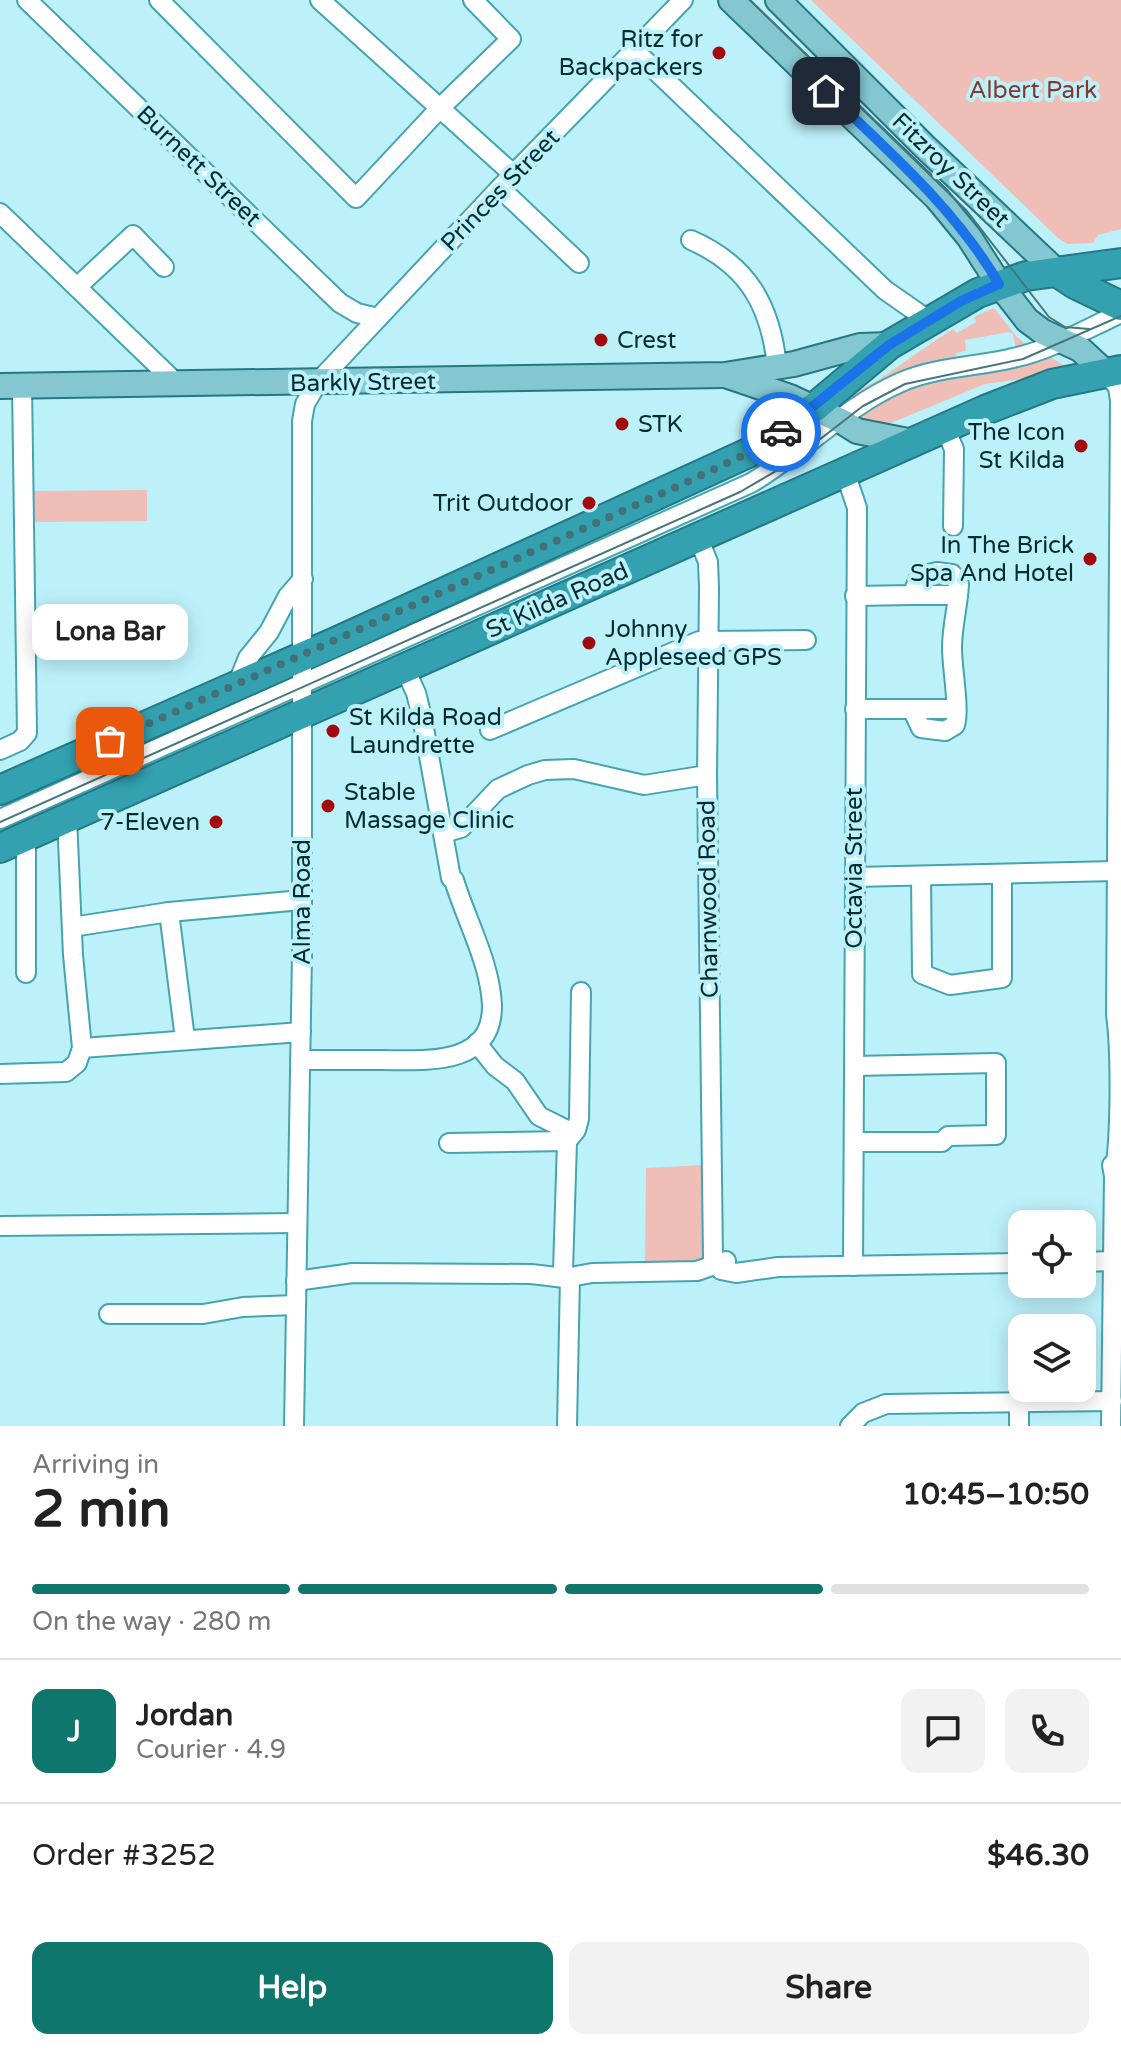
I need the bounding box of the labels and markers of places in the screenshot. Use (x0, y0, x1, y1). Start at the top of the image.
place label: Ritz for Backpackers (558, 25, 704, 82)
marker: Ritz for Backpackers (710, 44, 728, 62)
pin (792, 57, 860, 125)
place label: Crest (617, 326, 677, 355)
marker: Crest (592, 331, 610, 349)
place label: STK (638, 410, 683, 439)
marker: STK (613, 415, 631, 433)
place label: The Icon St Kilda (968, 418, 1065, 475)
marker: The Icon St Kilda (1072, 437, 1090, 455)
place label: Trit Outdoor (433, 489, 574, 518)
marker: Trit Outdoor (580, 494, 598, 512)
place label: In The Brick Spa And Hotel (910, 531, 1074, 588)
marker: In The Brick Spa And Hotel (1081, 550, 1099, 568)
callout: Lona Bar (32, 605, 188, 661)
place label: Johnny Appleseed GPS (605, 615, 782, 672)
marker: Johnny Appleseed GPS (580, 634, 598, 652)
place label: St Kilda Road Laundrette (349, 703, 502, 760)
pin (76, 707, 144, 775)
marker: St Kilda Road Laundrette (324, 722, 342, 740)
place label: Stable Massage Clinic (344, 778, 514, 835)
marker: Stable Massage Clinic (319, 797, 337, 815)
place label: 7-Eleven (100, 808, 200, 837)
marker: 7-Eleven (207, 813, 225, 831)

